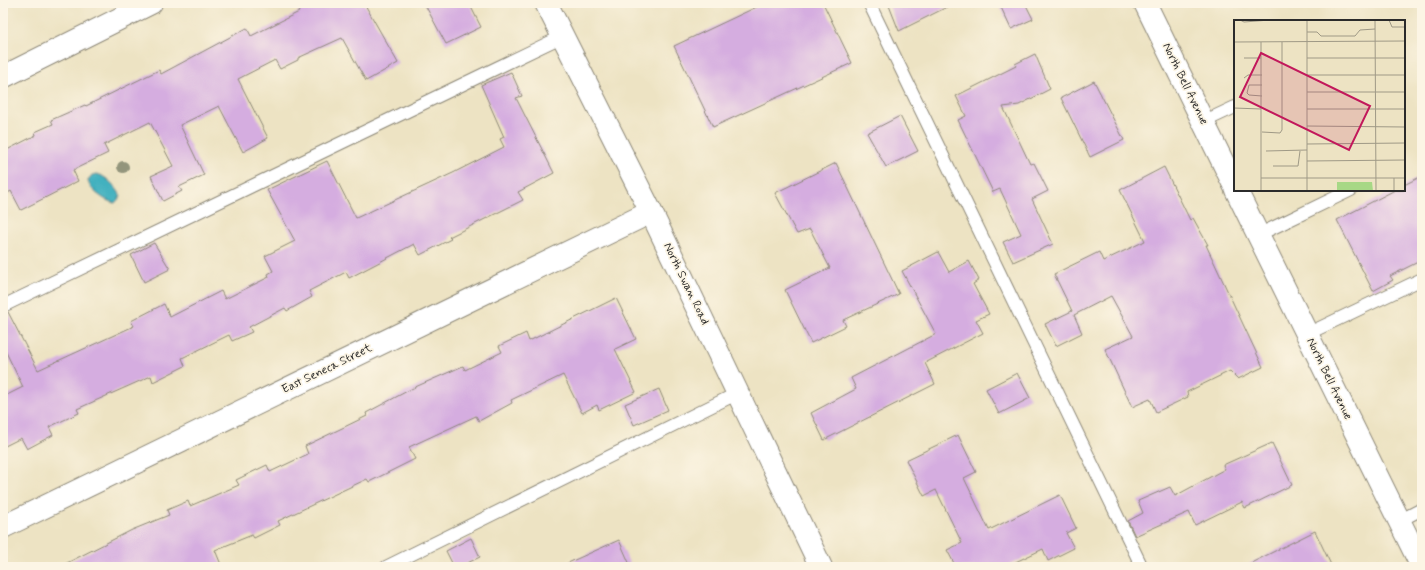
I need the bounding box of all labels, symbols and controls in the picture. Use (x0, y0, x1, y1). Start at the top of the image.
inset map (1234, 20, 1405, 191)
street label: North Bell Avenue (1158, 40, 1212, 128)
street label: North Swan Road (659, 240, 713, 328)
street label: North Bell Avenue (1302, 335, 1356, 423)
street label: East Seneca Street (279, 340, 375, 398)

